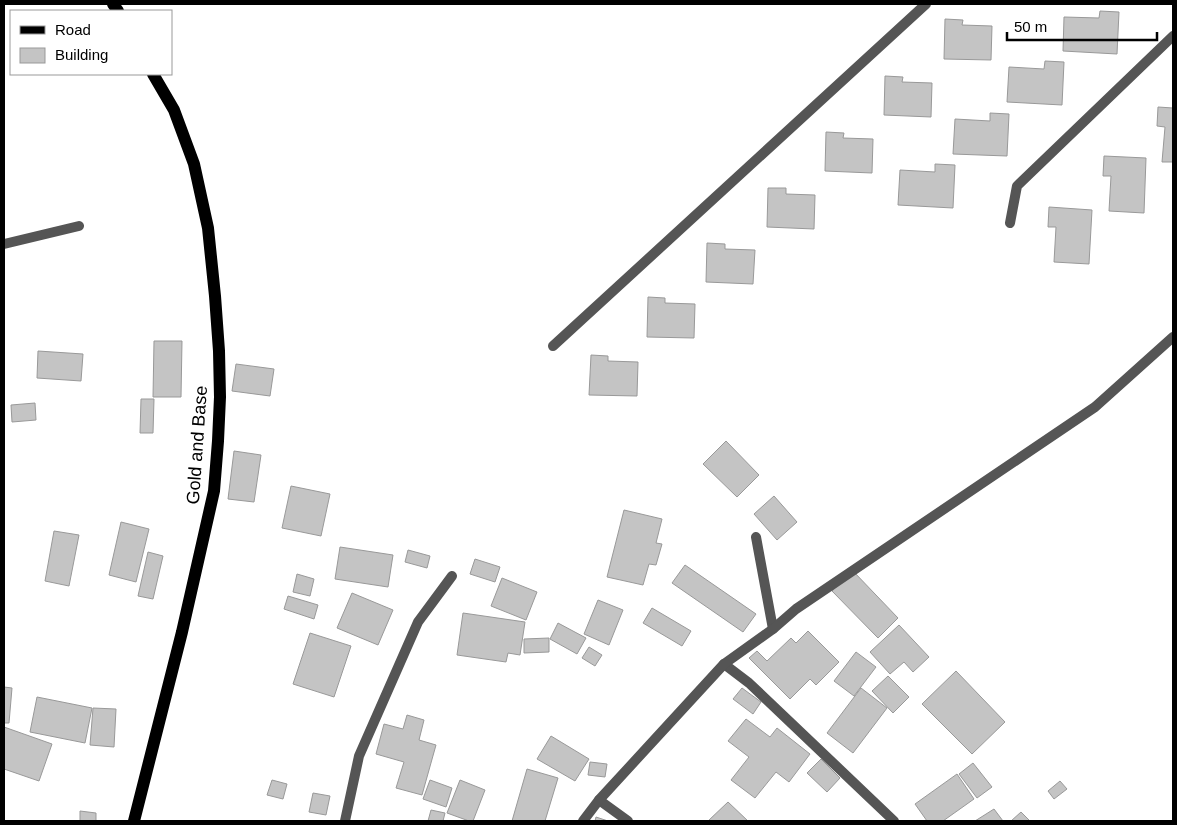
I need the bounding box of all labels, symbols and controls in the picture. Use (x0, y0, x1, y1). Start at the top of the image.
legend (10, 10, 172, 75)
scale bar (1007, 10, 1157, 42)
text: 50 m (1014, 18, 1047, 35)
text: Road (55, 21, 91, 38)
text: Building (55, 46, 108, 63)
street label: Gold and Base (183, 385, 211, 505)

